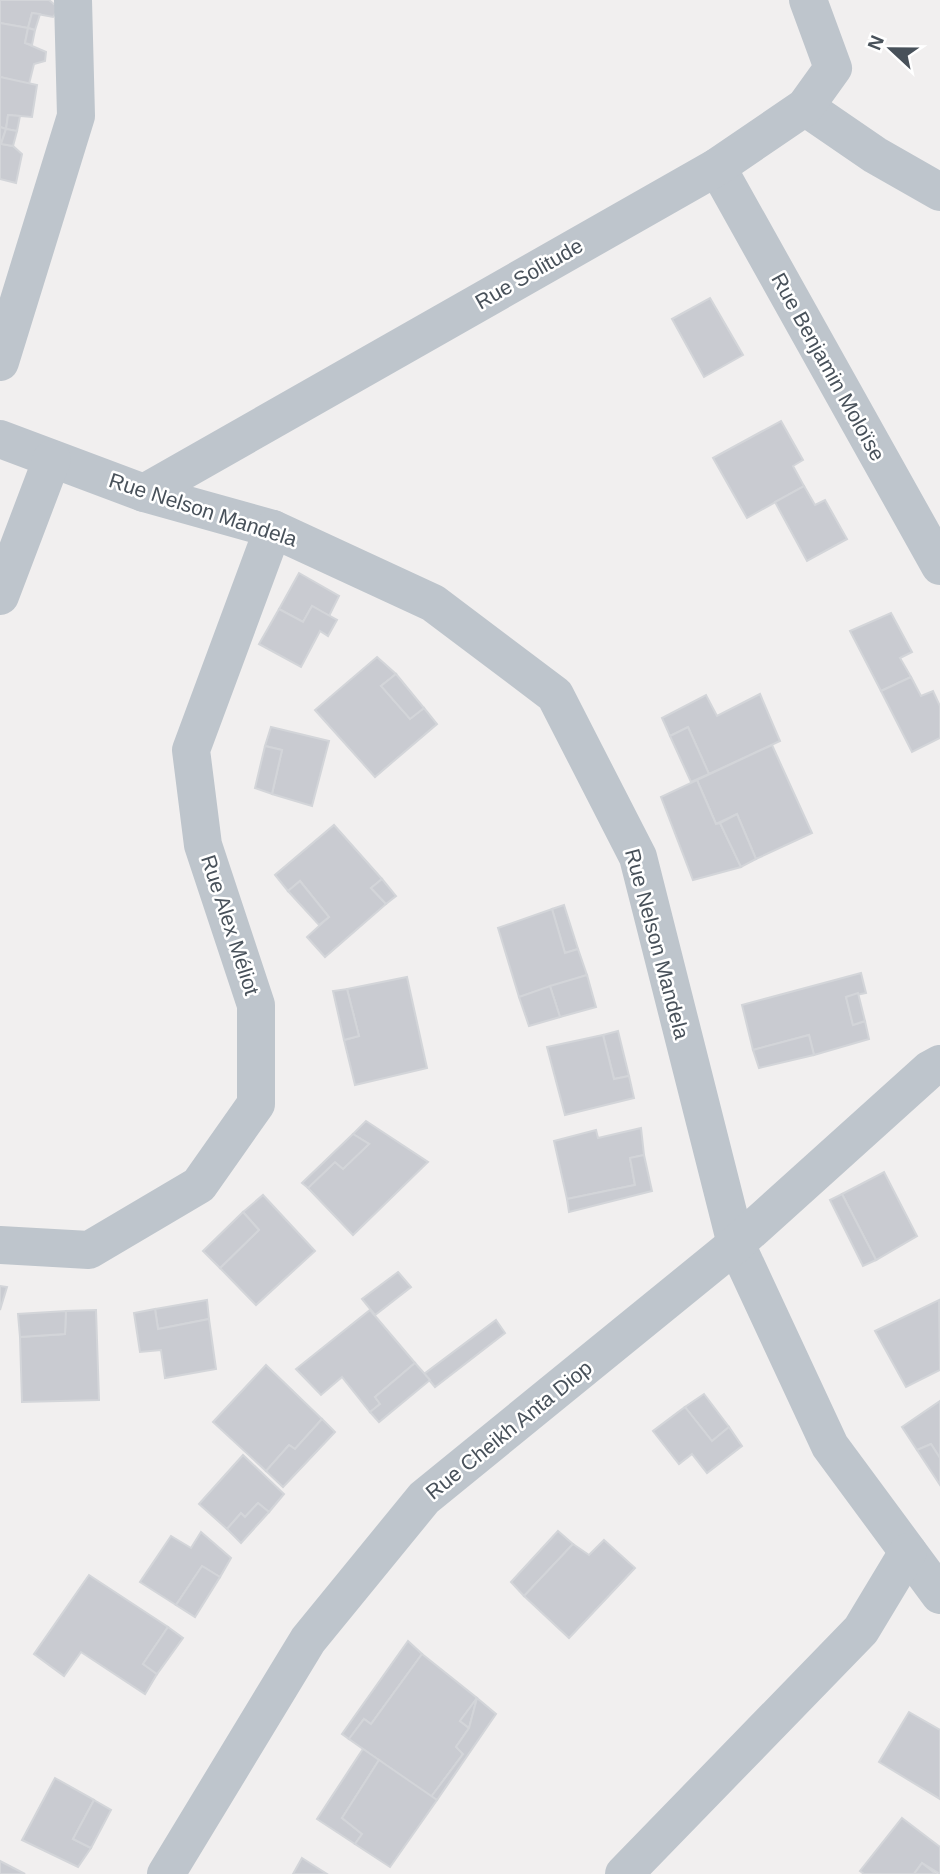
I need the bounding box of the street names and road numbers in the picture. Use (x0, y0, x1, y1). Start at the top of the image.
street label: Rue Solitude (471, 234, 587, 314)
street label: Rue Benjamin Moloïse (767, 269, 890, 465)
street label: Rue Nelson Mandela (106, 468, 300, 551)
street label: Rue Nelson Mandela (621, 846, 694, 1042)
street label: Rue Alex Méliot (197, 852, 264, 998)
street label: Rue Cheikh Anta Diop (421, 1356, 596, 1504)

